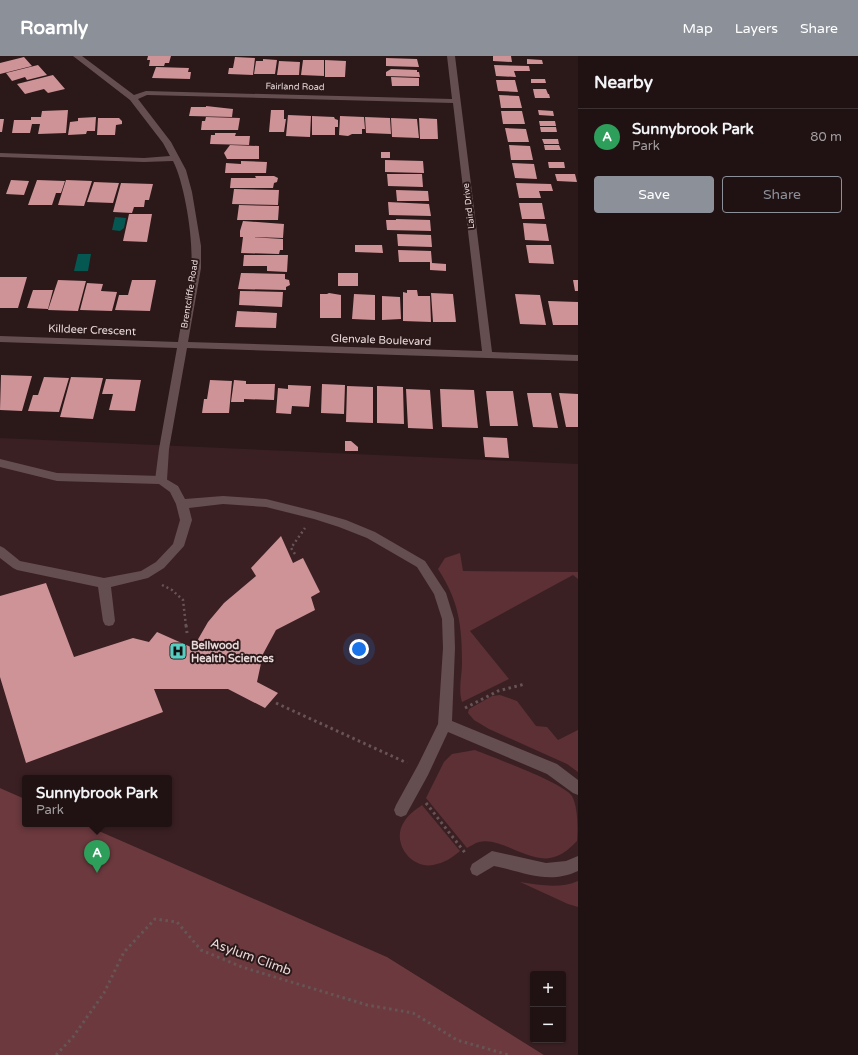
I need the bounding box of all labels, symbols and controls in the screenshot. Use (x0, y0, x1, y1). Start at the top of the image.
text: Roamly (20, 17, 88, 39)
text: Map (683, 20, 713, 37)
text: Layers (735, 20, 778, 37)
text: Share (800, 20, 838, 37)
text: Nearby (594, 72, 653, 93)
street label: Fairland Road (265, 81, 325, 93)
text: Sunnybrook Park (632, 120, 754, 138)
text: A (602, 129, 612, 145)
text: 80 m (810, 129, 842, 145)
text: Park (632, 138, 660, 154)
button: Save (594, 176, 714, 213)
button: Share (722, 176, 842, 213)
street label: Laird Drive (461, 183, 477, 229)
street label: Brentcliffe Road (179, 259, 201, 329)
street label: Killdeer Crescent (48, 322, 136, 338)
street label: Glenvale Boulevard (331, 332, 431, 348)
place label: Bellwood Health Sciences (191, 639, 274, 665)
your location (349, 639, 369, 659)
hospital icon: Bellwood Health Sciences (168, 641, 188, 661)
popup (22, 775, 172, 827)
text: Sunnybrook Park (36, 784, 158, 802)
text: Park (36, 802, 64, 818)
pin: A (84, 840, 110, 873)
street label: Asylum Climb (208, 935, 294, 979)
map controls (530, 971, 566, 1043)
button: + (530, 971, 566, 1007)
button: − (530, 1007, 566, 1043)

